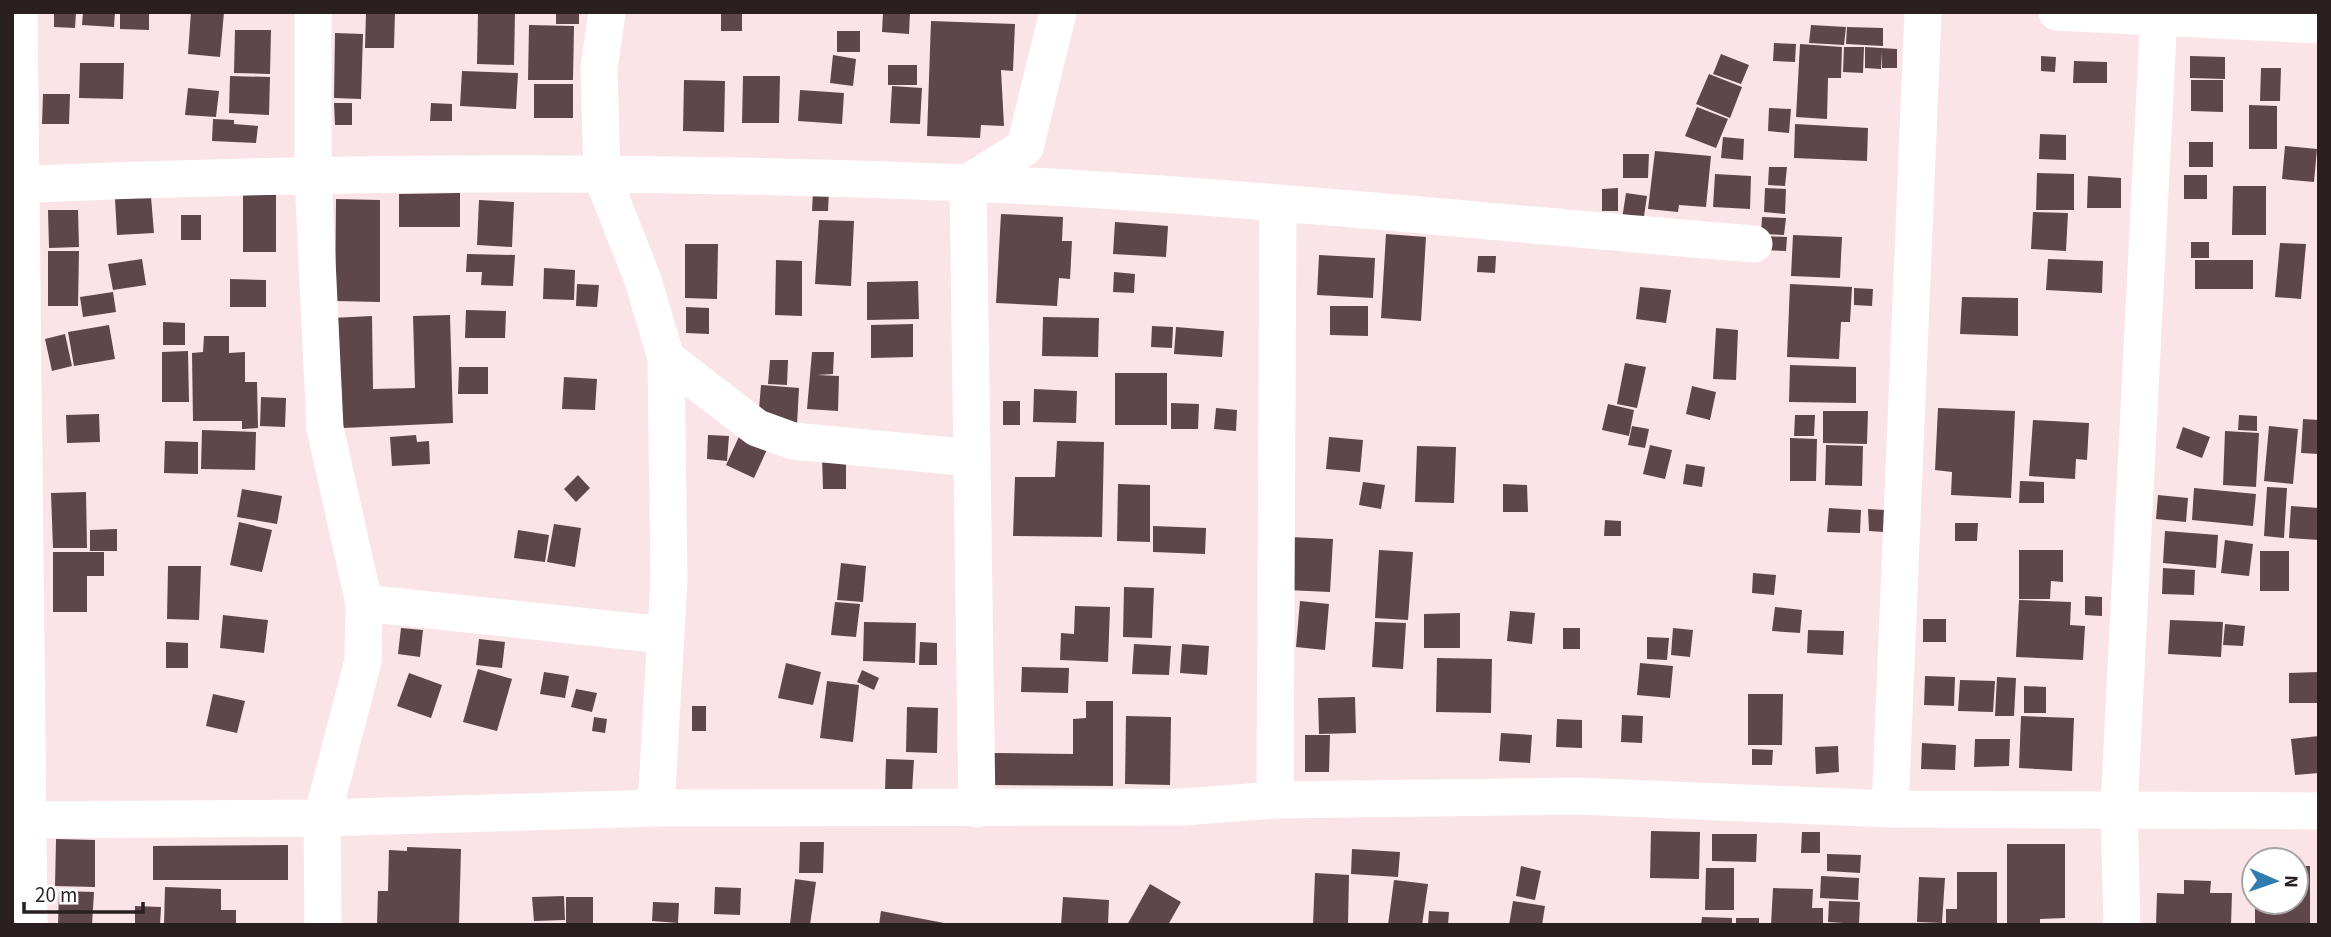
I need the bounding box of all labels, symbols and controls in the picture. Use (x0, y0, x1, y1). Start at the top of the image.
north arrow (2240, 846, 2310, 916)
scale bar (24, 870, 144, 914)
text: N (2277, 875, 2304, 888)
text: 20 m (35, 880, 77, 910)

